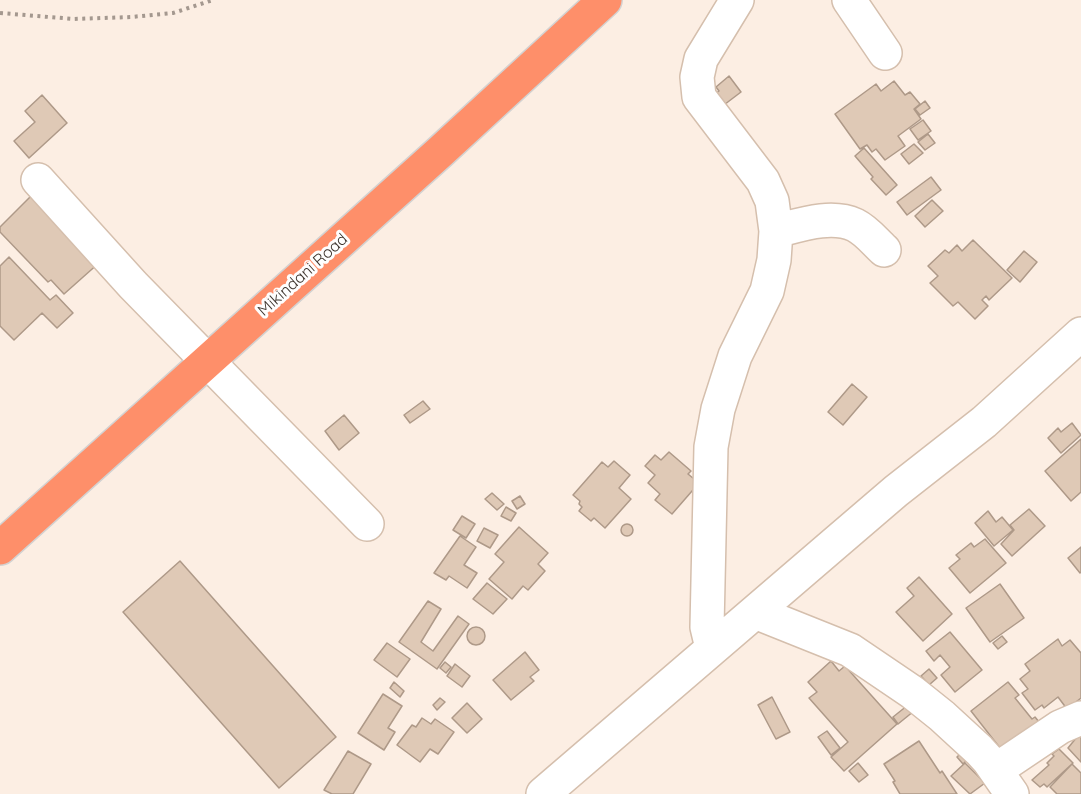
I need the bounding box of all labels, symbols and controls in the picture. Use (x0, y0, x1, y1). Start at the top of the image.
street label: Mikindani Road (254, 230, 352, 320)

